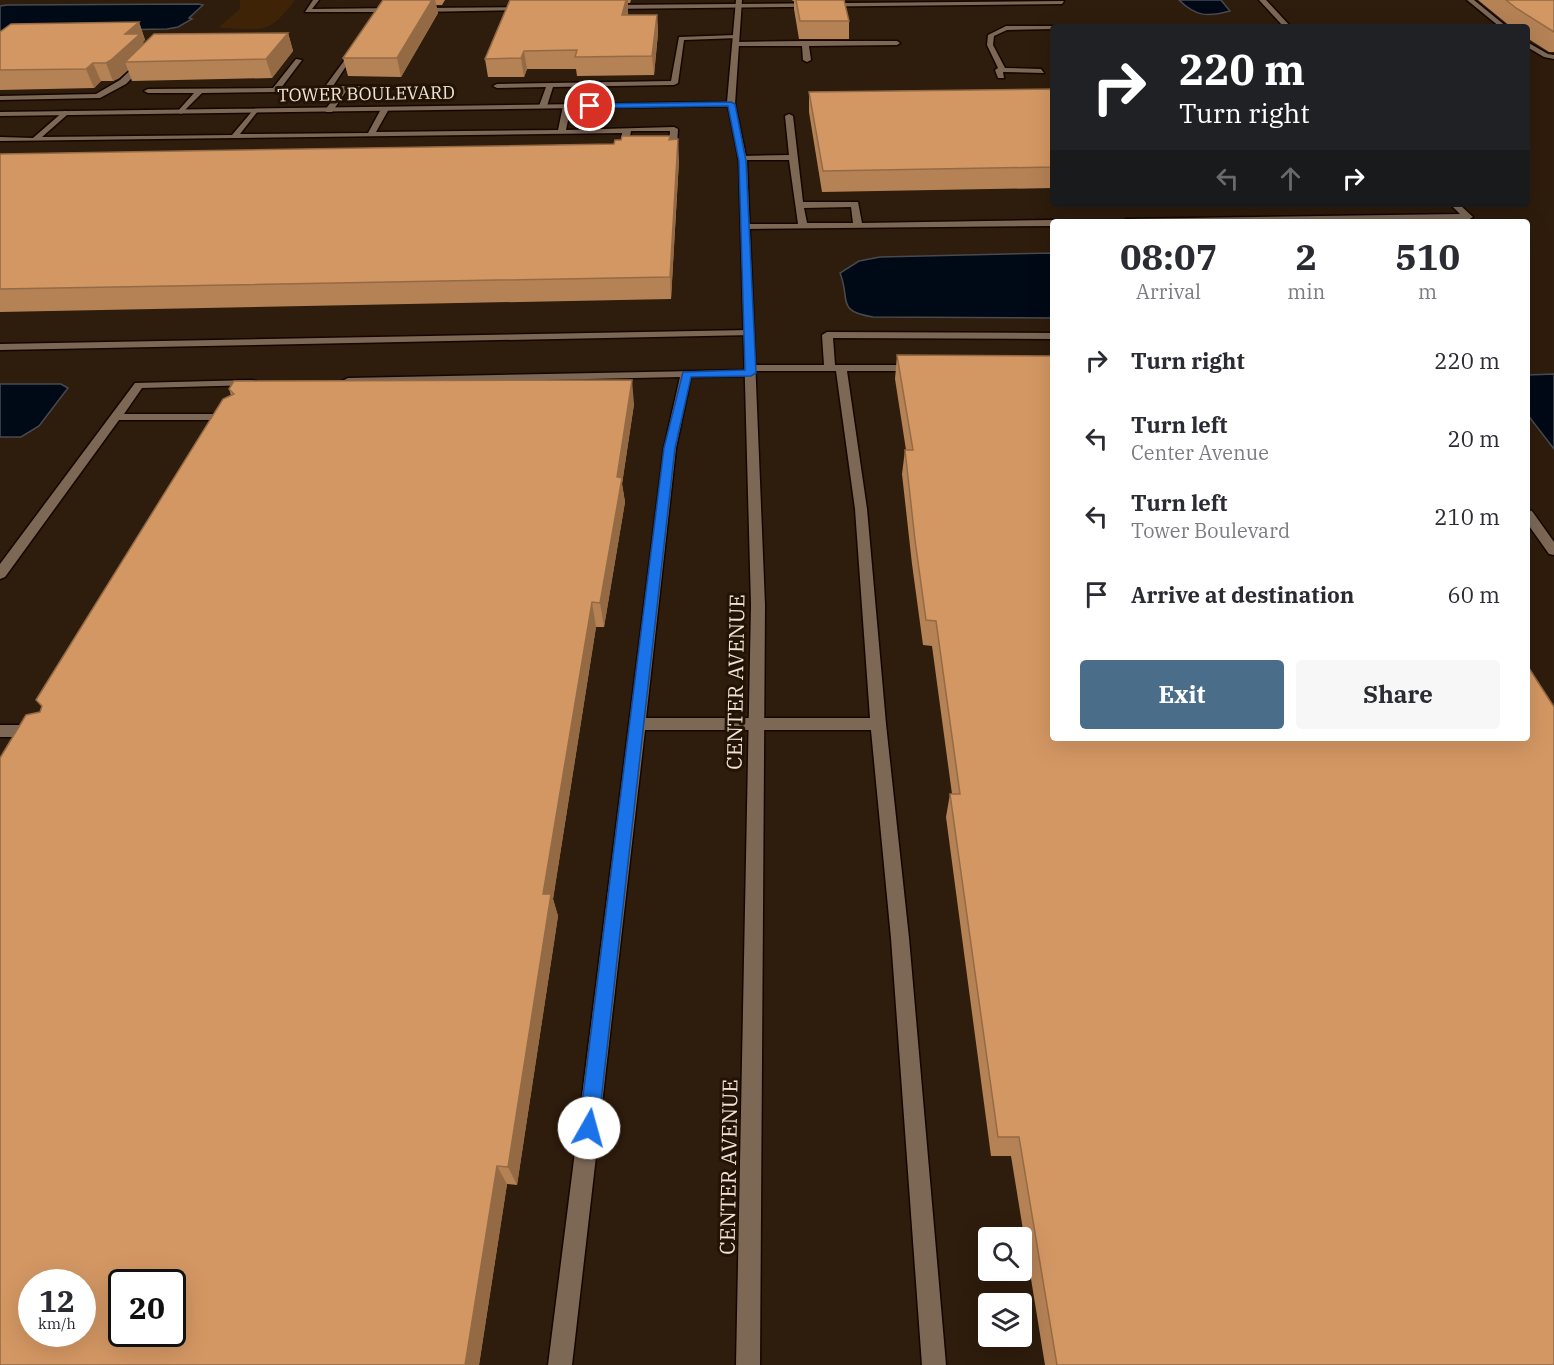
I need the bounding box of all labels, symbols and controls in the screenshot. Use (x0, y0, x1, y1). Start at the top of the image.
text: 220 m (1179, 42, 1305, 97)
icon: right (1080, 48, 1158, 126)
street label: TOWER BOULEVARD (277, 80, 455, 107)
pin (564, 80, 615, 131)
icon: arrive (573, 89, 606, 122)
text: Turn right (1179, 95, 1310, 130)
icon: left (1211, 162, 1244, 195)
icon: ahead (1274, 162, 1307, 195)
icon: right (1337, 162, 1370, 195)
text: 08:07 (1120, 233, 1217, 280)
text: 2 (1295, 233, 1317, 280)
text: 510 (1395, 233, 1460, 280)
text: Arrival (1136, 278, 1201, 305)
text: min (1287, 278, 1325, 305)
text: m (1418, 278, 1437, 305)
icon: right (1080, 344, 1113, 377)
text: Turn right (1131, 346, 1245, 375)
text: 220 m (1434, 346, 1500, 375)
text: Turn left (1131, 410, 1227, 439)
icon: left (1080, 422, 1113, 455)
text: 20 m (1448, 424, 1500, 453)
text: Center Avenue (1131, 439, 1269, 466)
text: Turn left (1131, 488, 1227, 517)
icon: left (1080, 500, 1113, 533)
text: 210 m (1434, 502, 1500, 531)
text: Tower Boulevard (1131, 517, 1290, 544)
icon: arrive (1080, 578, 1113, 611)
text: Arrive at destination (1131, 580, 1354, 609)
text: 60 m (1448, 580, 1500, 609)
street label: CENTER AVENUE (719, 594, 751, 770)
button: Exit (1080, 660, 1284, 729)
button: Share (1296, 660, 1500, 729)
street label: CENTER AVENUE (712, 1079, 744, 1255)
position arrow (557, 1096, 621, 1160)
map controls (978, 1227, 1032, 1347)
button: search (978, 1227, 1032, 1281)
speed limit sign: 20 (108, 1269, 186, 1347)
text: 12 (39, 1281, 75, 1320)
button: layers (978, 1293, 1032, 1347)
text: km/h (38, 1314, 76, 1333)

